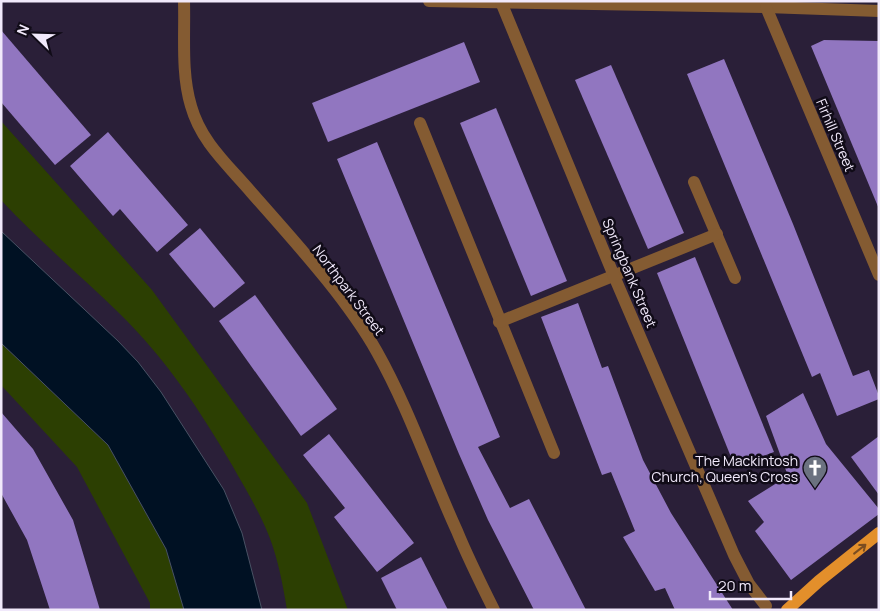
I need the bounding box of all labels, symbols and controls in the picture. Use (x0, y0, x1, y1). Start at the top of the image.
north arrow (10, 10, 60, 60)
text: N (12, 21, 33, 38)
street label: Firhill Street (812, 96, 860, 175)
street label: Springbank Street (598, 215, 662, 331)
street label: Northpark Street (309, 241, 390, 339)
place label: The Mackintosh Church, Queen's Cross (652, 451, 798, 486)
church icon: The Mackintosh Church, Queen's Cross (802, 455, 828, 489)
one-way arrow (853, 543, 866, 554)
scale bar (710, 568, 791, 600)
text: 20 m (718, 575, 751, 596)

